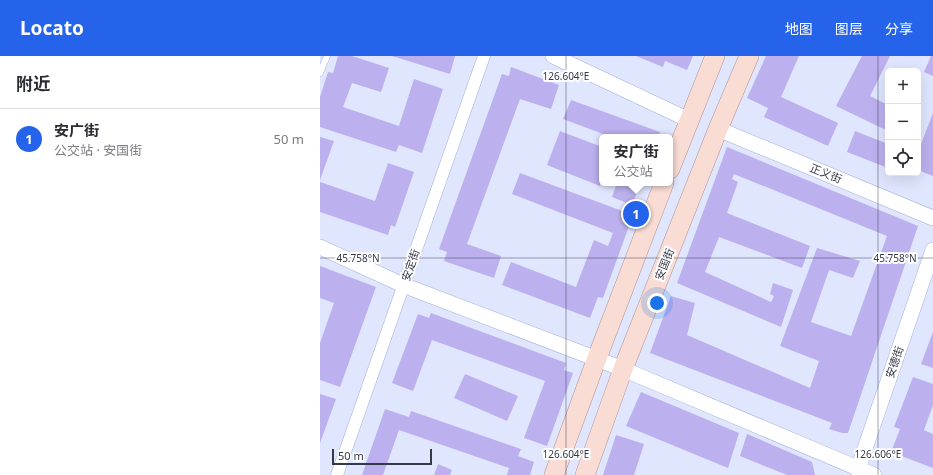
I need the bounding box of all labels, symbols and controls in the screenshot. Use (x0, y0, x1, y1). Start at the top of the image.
text: Locato (20, 15, 84, 41)
text: 地图 (785, 19, 813, 38)
text: 图层 (835, 19, 863, 38)
text: 分享 (885, 19, 913, 38)
map controls (885, 68, 921, 176)
button: + (885, 68, 921, 104)
text: 126.604°E (543, 69, 589, 83)
text: 附近 (16, 72, 50, 95)
button: − (885, 104, 921, 140)
text: 安广街 (54, 120, 99, 140)
text: 1 (25, 130, 33, 148)
text: 50 m (274, 130, 304, 148)
popup (599, 134, 673, 186)
button: locate (885, 140, 921, 176)
text: 公交站 · 安国街 (54, 141, 142, 159)
text: 安广街 (613, 141, 659, 161)
street label: 正义街 (808, 160, 844, 186)
text: 公交站 (613, 162, 653, 180)
pin: 1 (623, 199, 649, 229)
street label: 安国街 (651, 246, 677, 282)
street label: 安定街 (398, 247, 422, 283)
text: 45.758°N (336, 251, 380, 265)
text: 45.758°N (873, 251, 917, 265)
your location (647, 293, 667, 313)
street label: 安德街 (882, 344, 906, 380)
scale bar (332, 447, 432, 466)
text: 126.604°E (543, 447, 589, 461)
text: 126.606°E (855, 447, 901, 461)
text: 50 m (338, 448, 364, 463)

